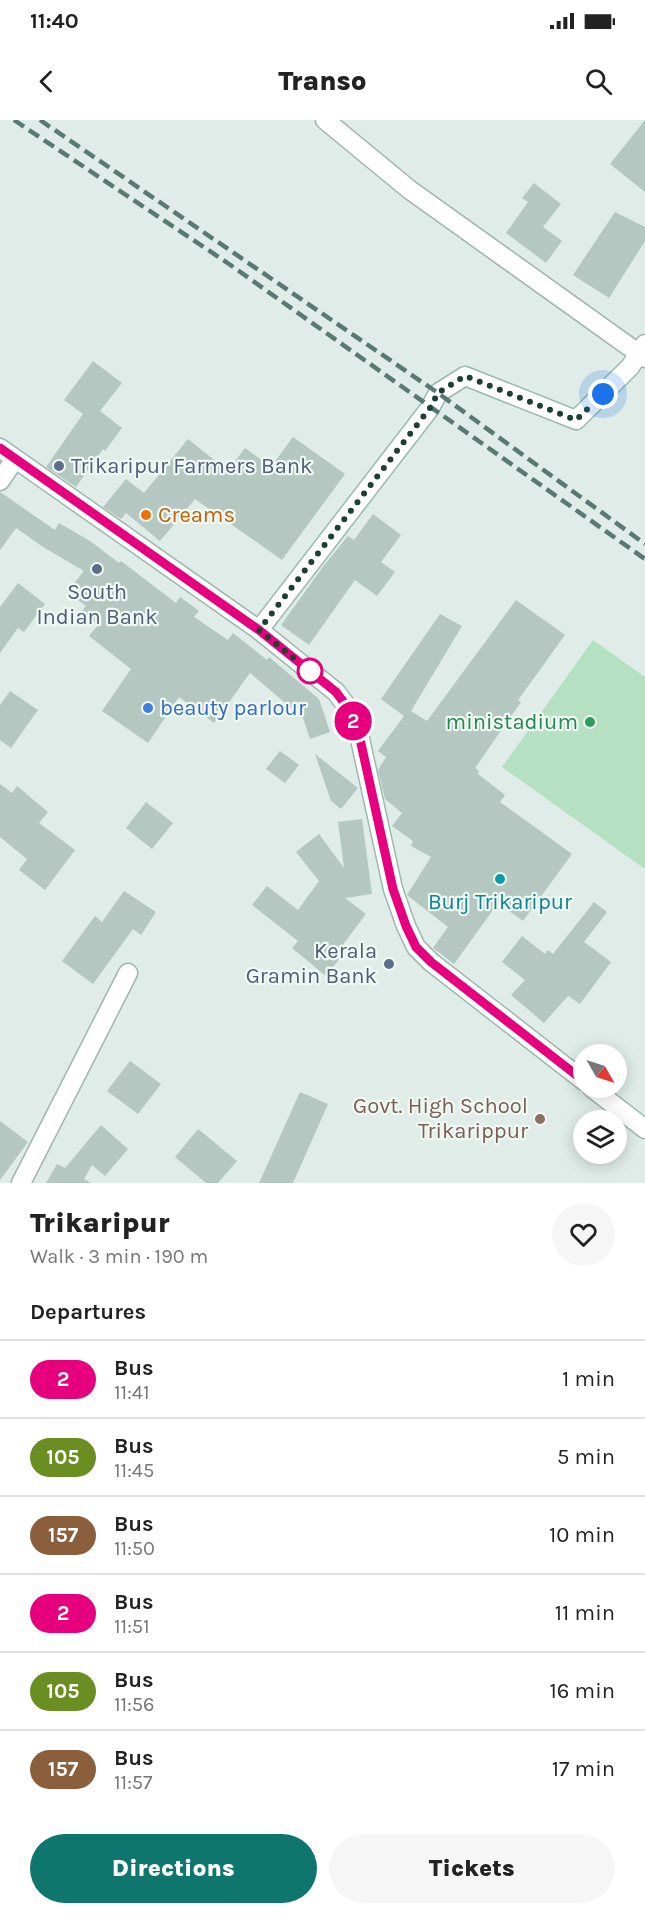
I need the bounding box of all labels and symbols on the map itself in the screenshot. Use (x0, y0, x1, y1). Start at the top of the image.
your location (588, 379, 618, 409)
place label: Trikaripur Farmers Bank (71, 453, 312, 479)
marker: Trikaripur Farmers Bank (52, 459, 66, 473)
place label: Creams (158, 502, 235, 528)
marker: Creams (139, 508, 153, 522)
marker: South Indian Bank (90, 562, 104, 576)
place label: South Indian Bank (36, 579, 158, 630)
unlabelled marker (297, 658, 323, 684)
place label: beauty parlour (160, 695, 306, 721)
marker: beauty parlour (141, 701, 155, 715)
line badge: 2 (334, 702, 372, 740)
place label: ministadium (446, 709, 578, 735)
marker: ministadium (583, 715, 597, 729)
marker: Burj Trikaripur (493, 872, 507, 886)
place label: Burj Trikaripur (428, 889, 572, 915)
place label: Kerala Gramin Bank (246, 938, 377, 989)
marker: Kerala Gramin Bank (382, 957, 396, 971)
north arrow (573, 1044, 627, 1098)
place label: Govt. High School Trikarippur (353, 1093, 528, 1144)
marker: Govt. High School Trikarippur (533, 1112, 547, 1126)

